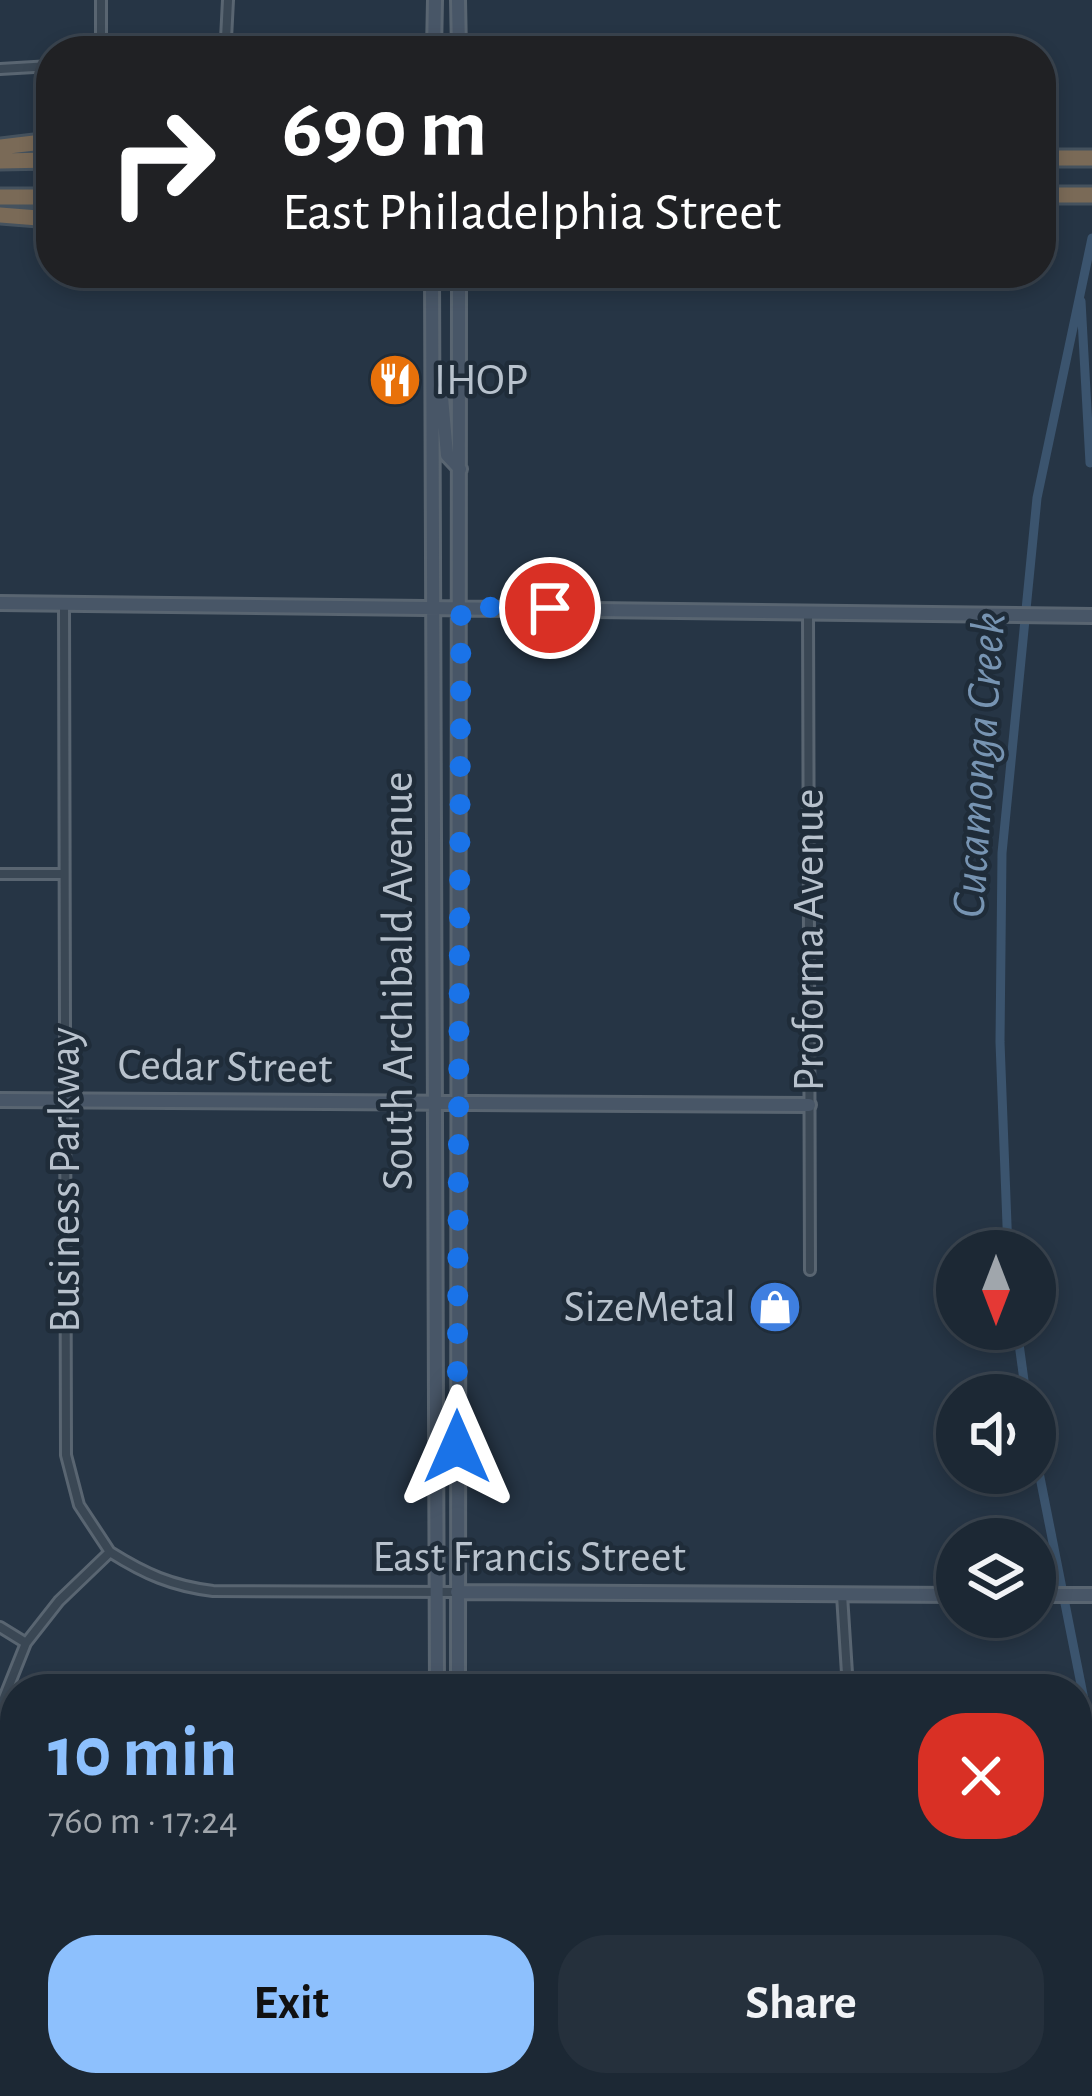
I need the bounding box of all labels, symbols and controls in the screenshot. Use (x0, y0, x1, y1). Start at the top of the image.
icon: right (84, 84, 240, 240)
text: 690 m (282, 88, 487, 172)
text: East Philadelphia Street (282, 186, 781, 240)
restaurant icon: IHOP (367, 352, 423, 408)
place label: IHOP (434, 358, 528, 403)
pin (499, 557, 601, 659)
icon: arrive (517, 575, 583, 641)
water label: Cucamonga Creek (945, 611, 1015, 919)
street label: South Archibald Avenue (376, 771, 421, 1191)
street label: Proforma Avenue (787, 789, 832, 1091)
street label: Business Parkway (43, 1027, 88, 1333)
street label: Cedar Street (117, 1043, 333, 1091)
north arrow (936, 1230, 1056, 1350)
map controls (936, 1230, 1056, 1638)
shop icon: SizeMetal (747, 1279, 803, 1335)
place label: SizeMetal (564, 1285, 736, 1330)
button: sound (936, 1374, 1056, 1494)
position arrow (394, 1384, 520, 1510)
button: layers (936, 1518, 1056, 1638)
street label: East Francis Street (372, 1535, 686, 1580)
button: close (918, 1713, 1044, 1839)
text: 10 min (48, 1717, 237, 1789)
text: 760 m · 17:24 (48, 1802, 238, 1841)
button: Exit (48, 1935, 534, 2073)
button: Share (558, 1935, 1044, 2073)

